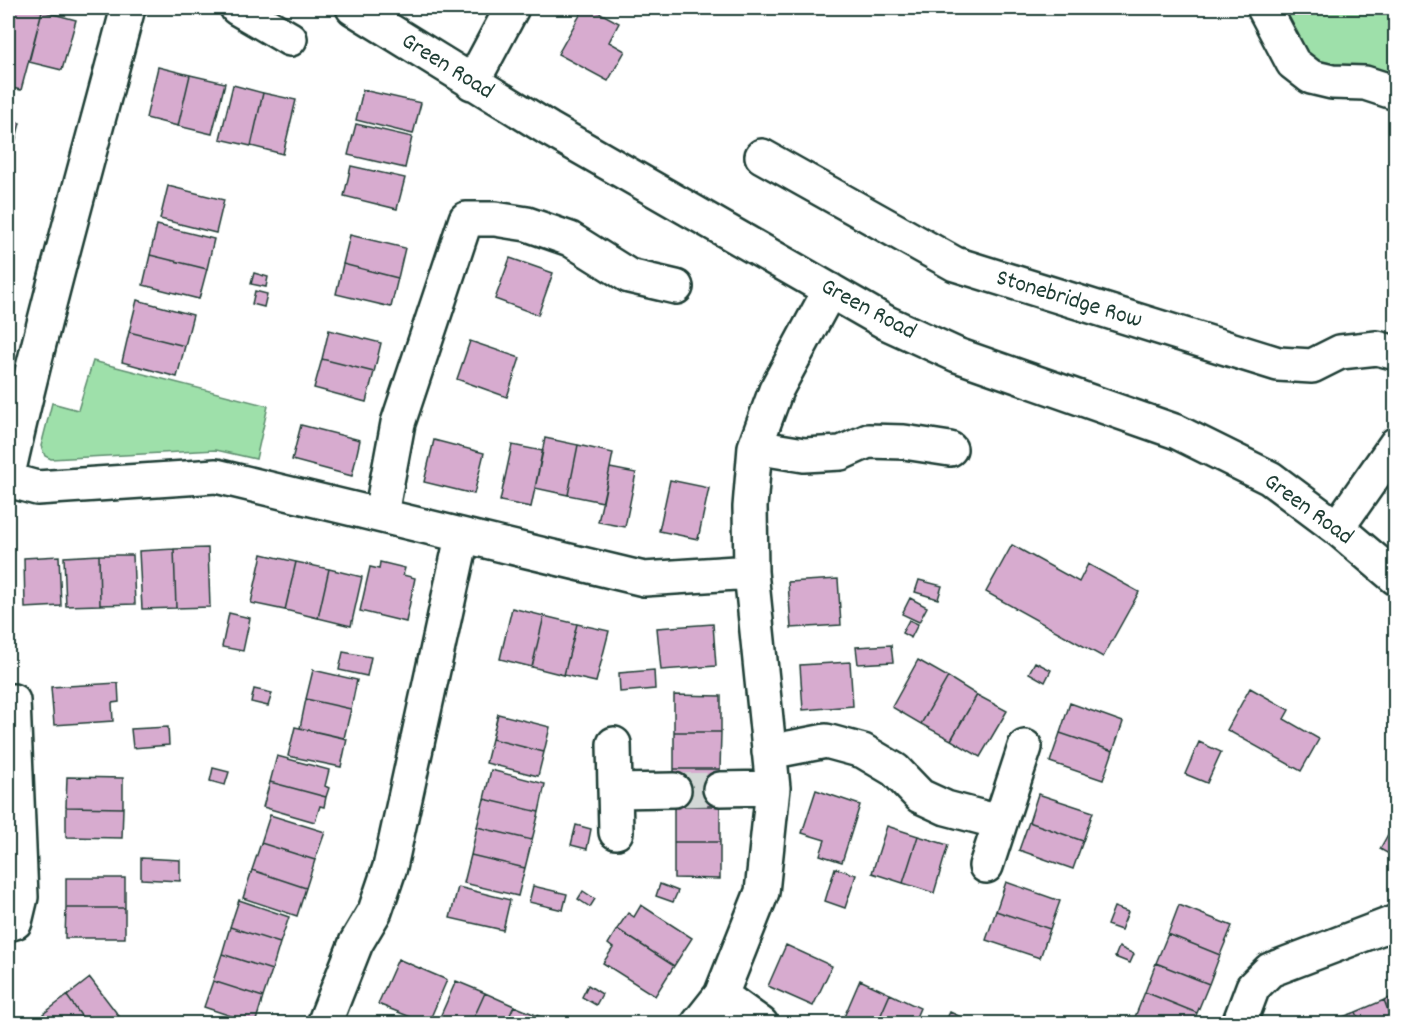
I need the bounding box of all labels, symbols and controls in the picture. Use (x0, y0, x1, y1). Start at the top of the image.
street label: Green Road (394, 25, 500, 109)
street label: Stonebridge Row (992, 262, 1146, 338)
street label: Green Road (814, 271, 922, 349)
street label: Green Road (1256, 466, 1360, 554)

